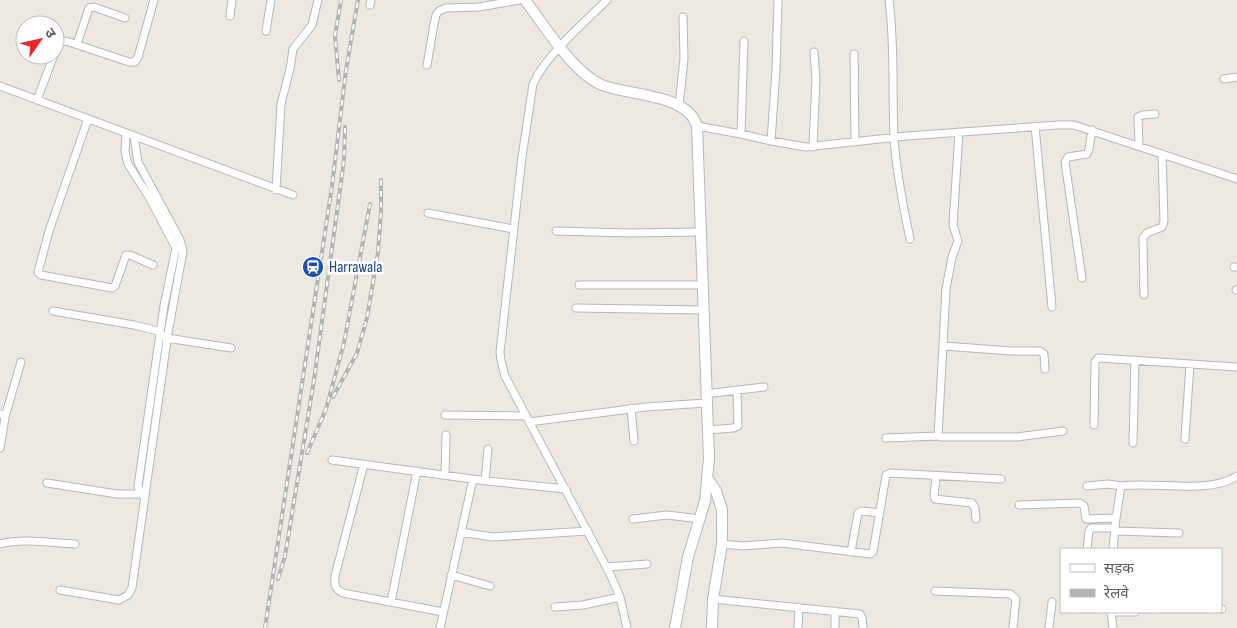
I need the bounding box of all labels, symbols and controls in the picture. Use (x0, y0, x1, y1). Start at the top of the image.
north arrow (15, 15, 65, 65)
text: उ (41, 25, 60, 42)
station icon: Harrawala (301, 255, 325, 279)
place label: Harrawala (329, 258, 382, 277)
legend (1060, 548, 1222, 613)
text: सड़क (1104, 559, 1134, 578)
text: रेलवे (1103, 584, 1129, 603)

